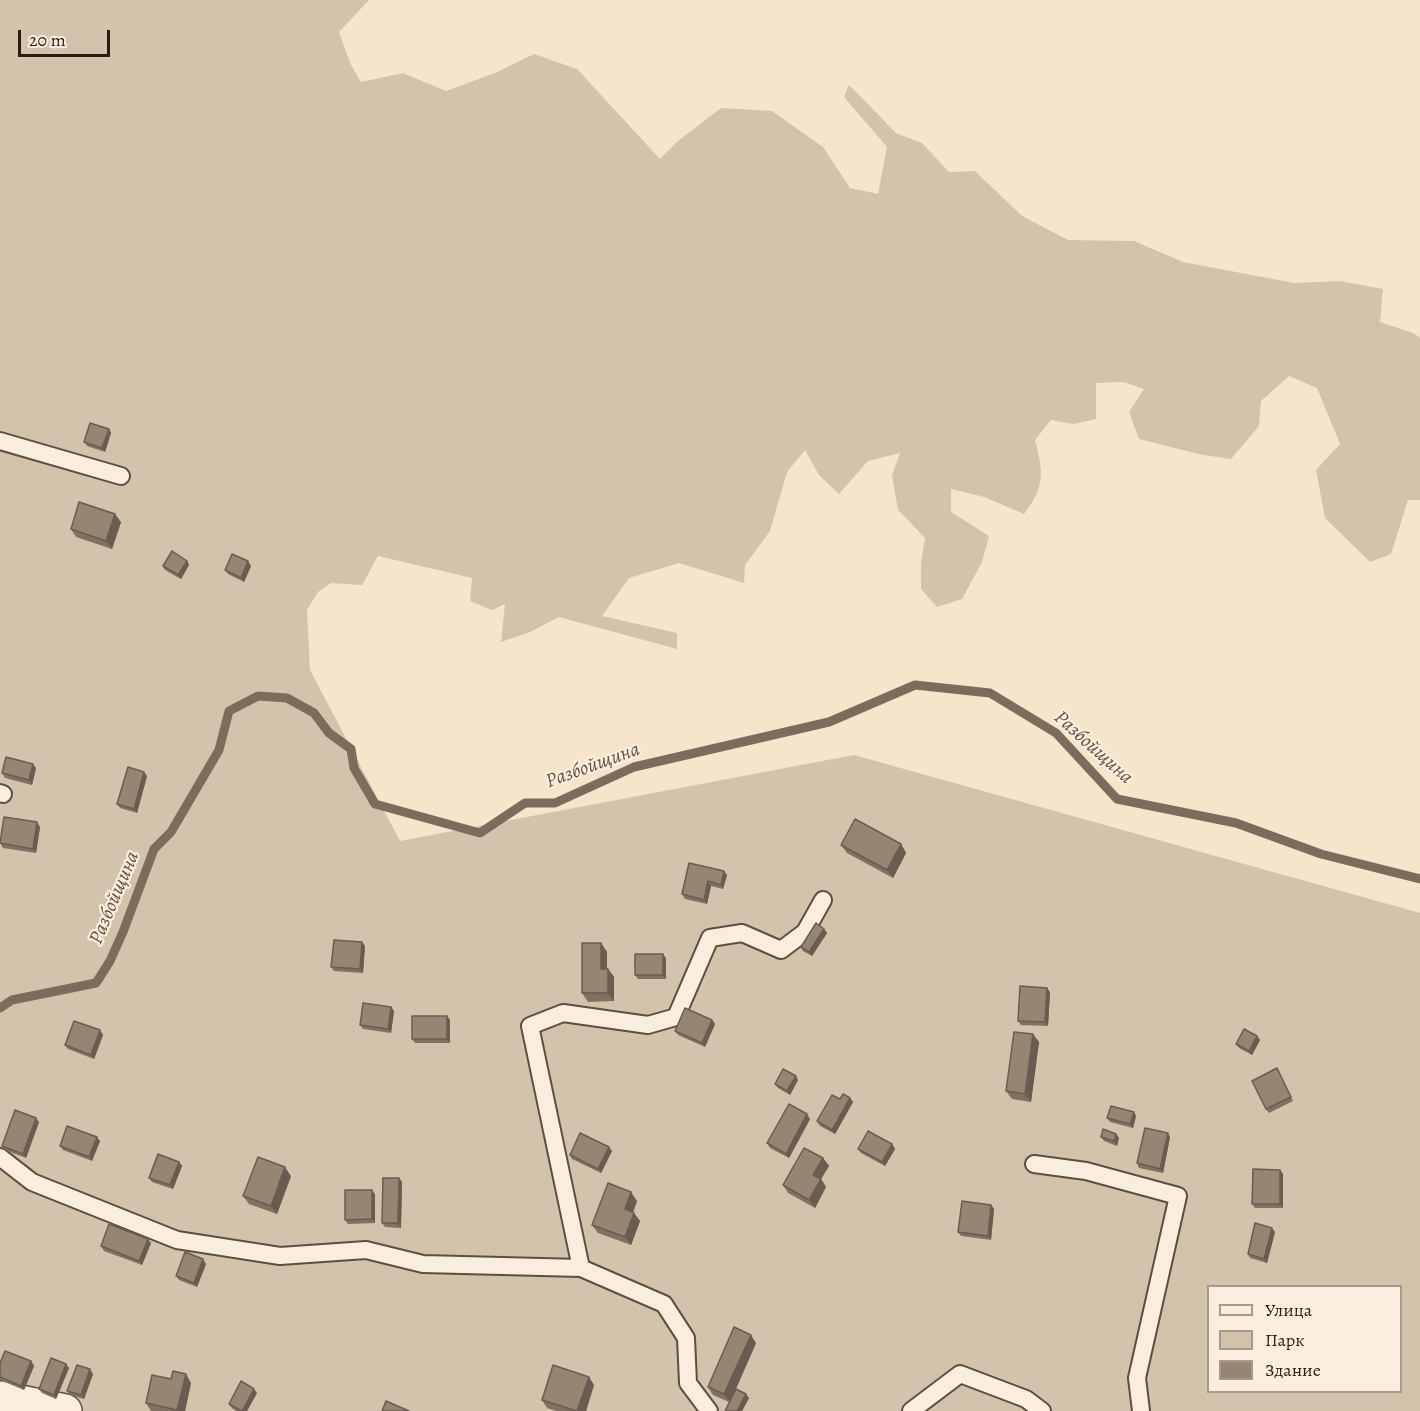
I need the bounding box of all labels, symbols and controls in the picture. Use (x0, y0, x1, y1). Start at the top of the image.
scale bar (21, 18, 112, 56)
text: 20 m (29, 28, 66, 52)
water label: Разбойщина (1048, 706, 1138, 790)
water label: Разбойщина (543, 738, 643, 794)
water label: Разбойщина (85, 848, 145, 948)
legend (1207, 1285, 1402, 1393)
text: Улица (1265, 1298, 1312, 1322)
text: Парк (1265, 1328, 1305, 1352)
text: Здание (1265, 1358, 1321, 1382)

